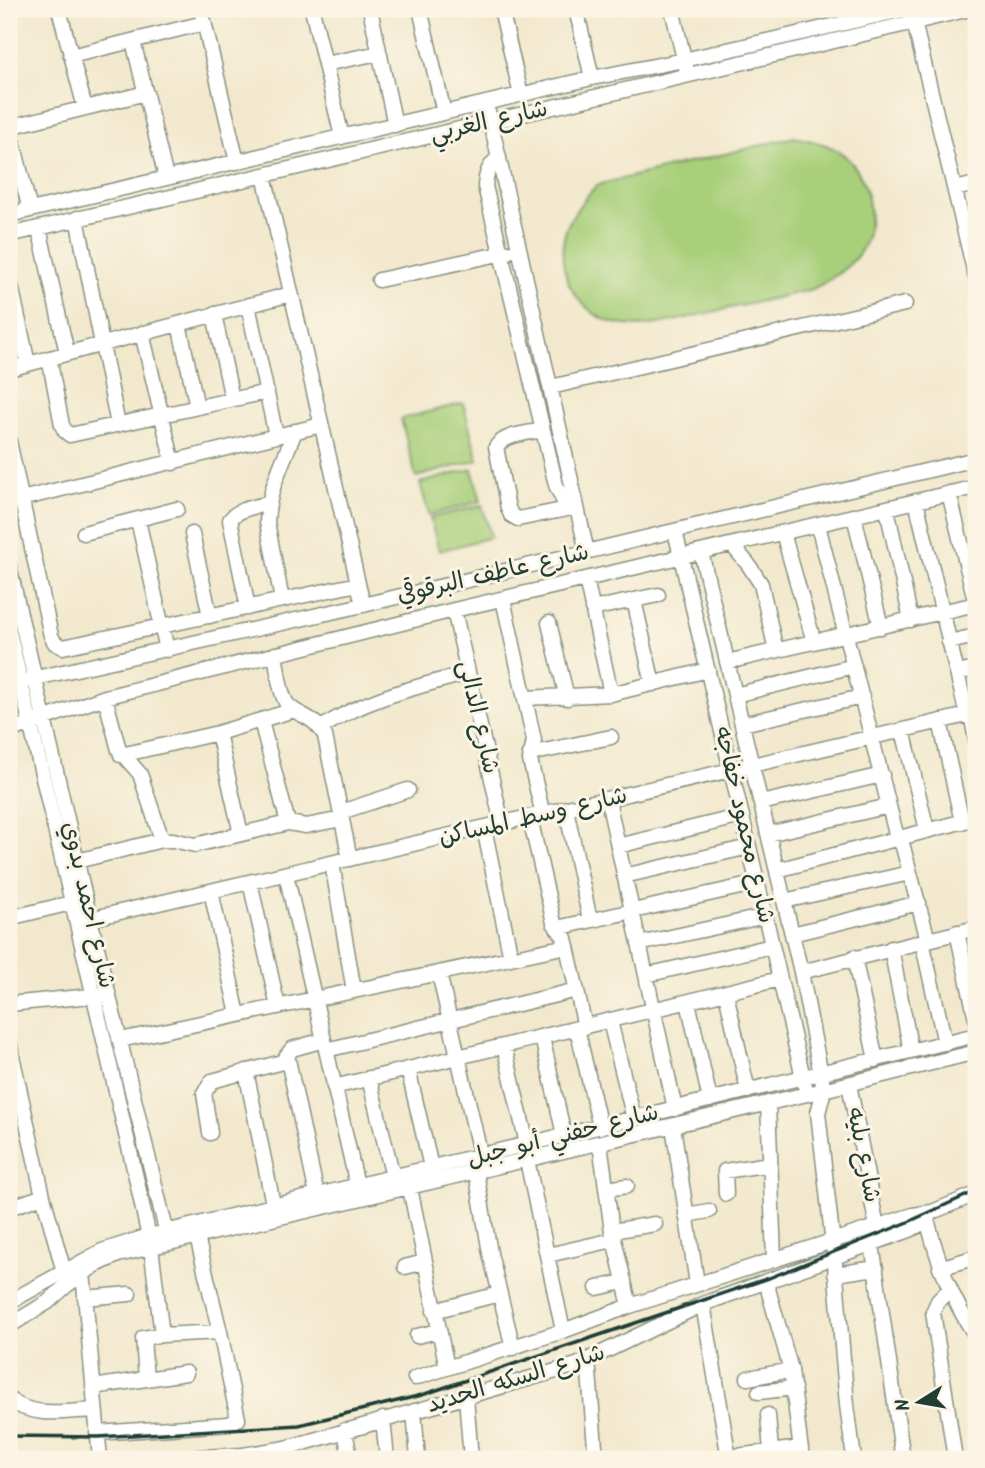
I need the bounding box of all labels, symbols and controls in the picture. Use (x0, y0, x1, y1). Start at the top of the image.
street label: شارع الغربي (426, 90, 552, 154)
street label: شارع عاطف البرقوقي (393, 533, 593, 615)
street label: شارع الدالى (446, 656, 510, 778)
street label: شارع محمود خفاجه (702, 723, 786, 927)
street label: شارع وسط المساكن (435, 776, 631, 858)
street label: شارع احمد بدوي (50, 818, 126, 992)
street label: شارع حفني أبو جبل (463, 1093, 663, 1179)
street label: شارع بليه (835, 1104, 891, 1206)
street label: شارع السكه الحديد (422, 1333, 610, 1425)
north arrow (884, 1366, 954, 1436)
text: N (888, 1396, 920, 1414)

